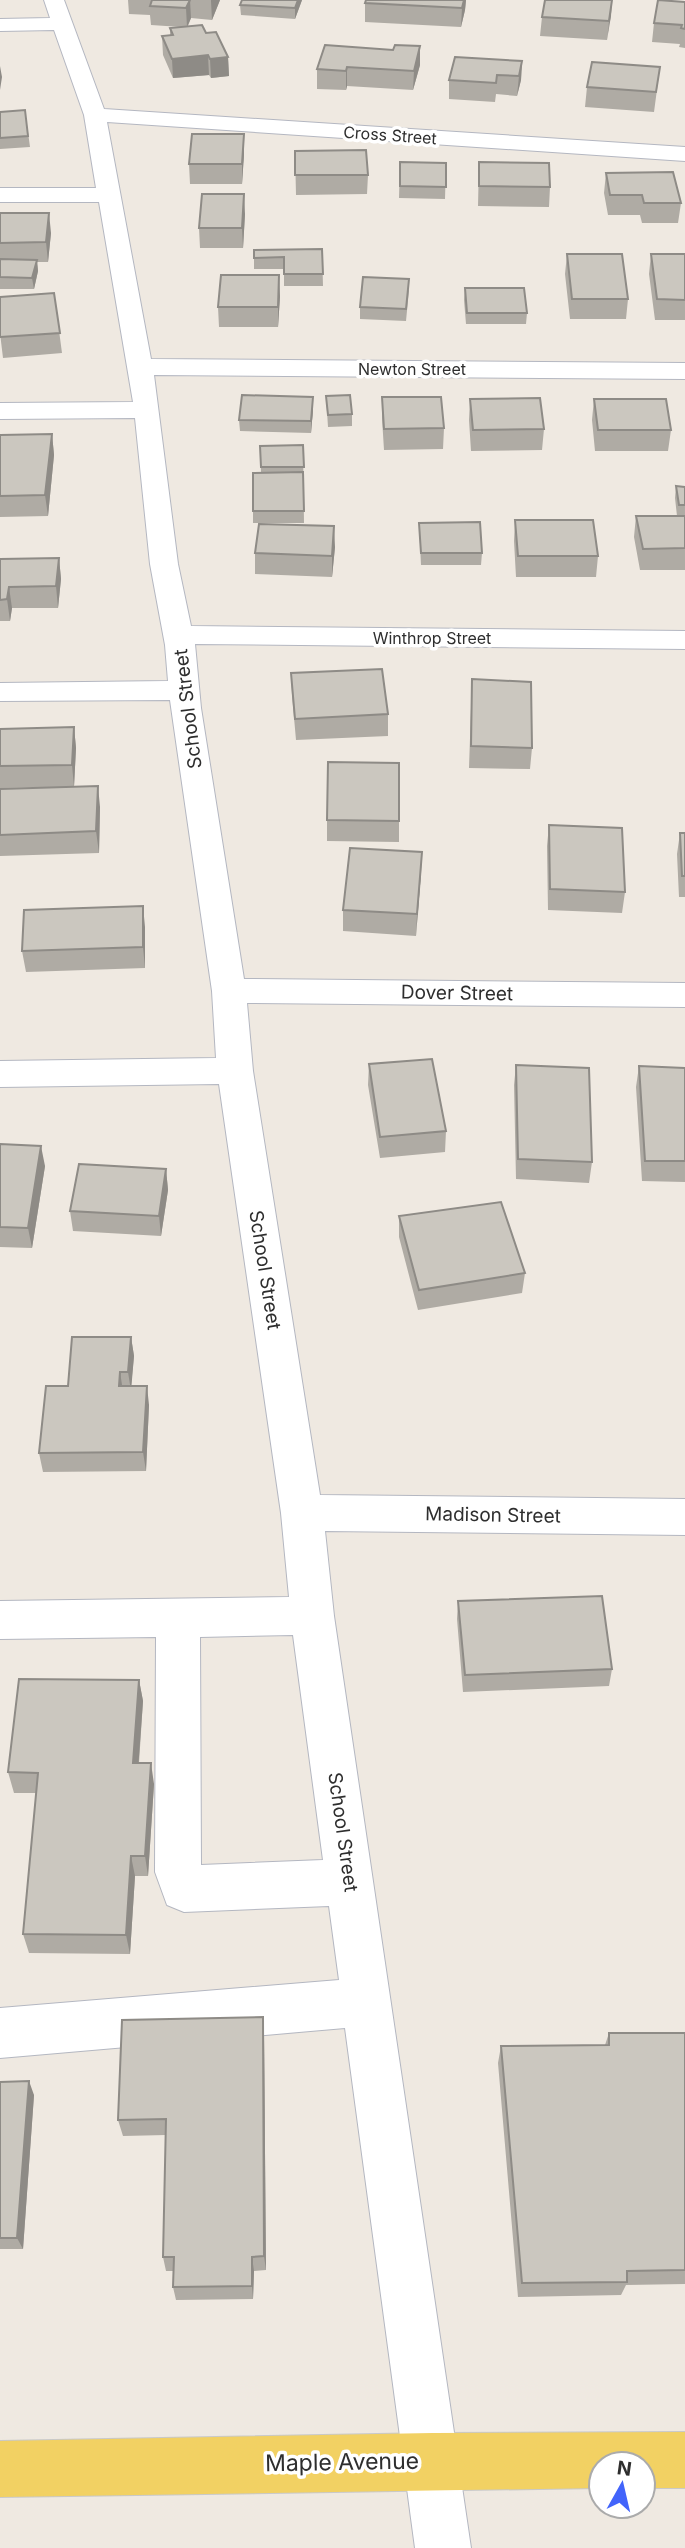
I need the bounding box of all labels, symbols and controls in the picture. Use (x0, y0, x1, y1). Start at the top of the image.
street label: Cross Street (343, 122, 437, 148)
street label: Newton Street (358, 359, 466, 379)
street label: Winthrop Street (373, 628, 491, 648)
street label: School Street (169, 648, 207, 770)
street label: Dover Street (401, 981, 513, 1005)
street label: School Street (244, 1209, 286, 1331)
street label: Madison Street (425, 1502, 561, 1528)
street label: School Street (323, 1771, 363, 1893)
street label: Maple Avenue (265, 2447, 419, 2477)
north arrow (587, 2450, 657, 2520)
text: N (616, 2456, 633, 2481)

